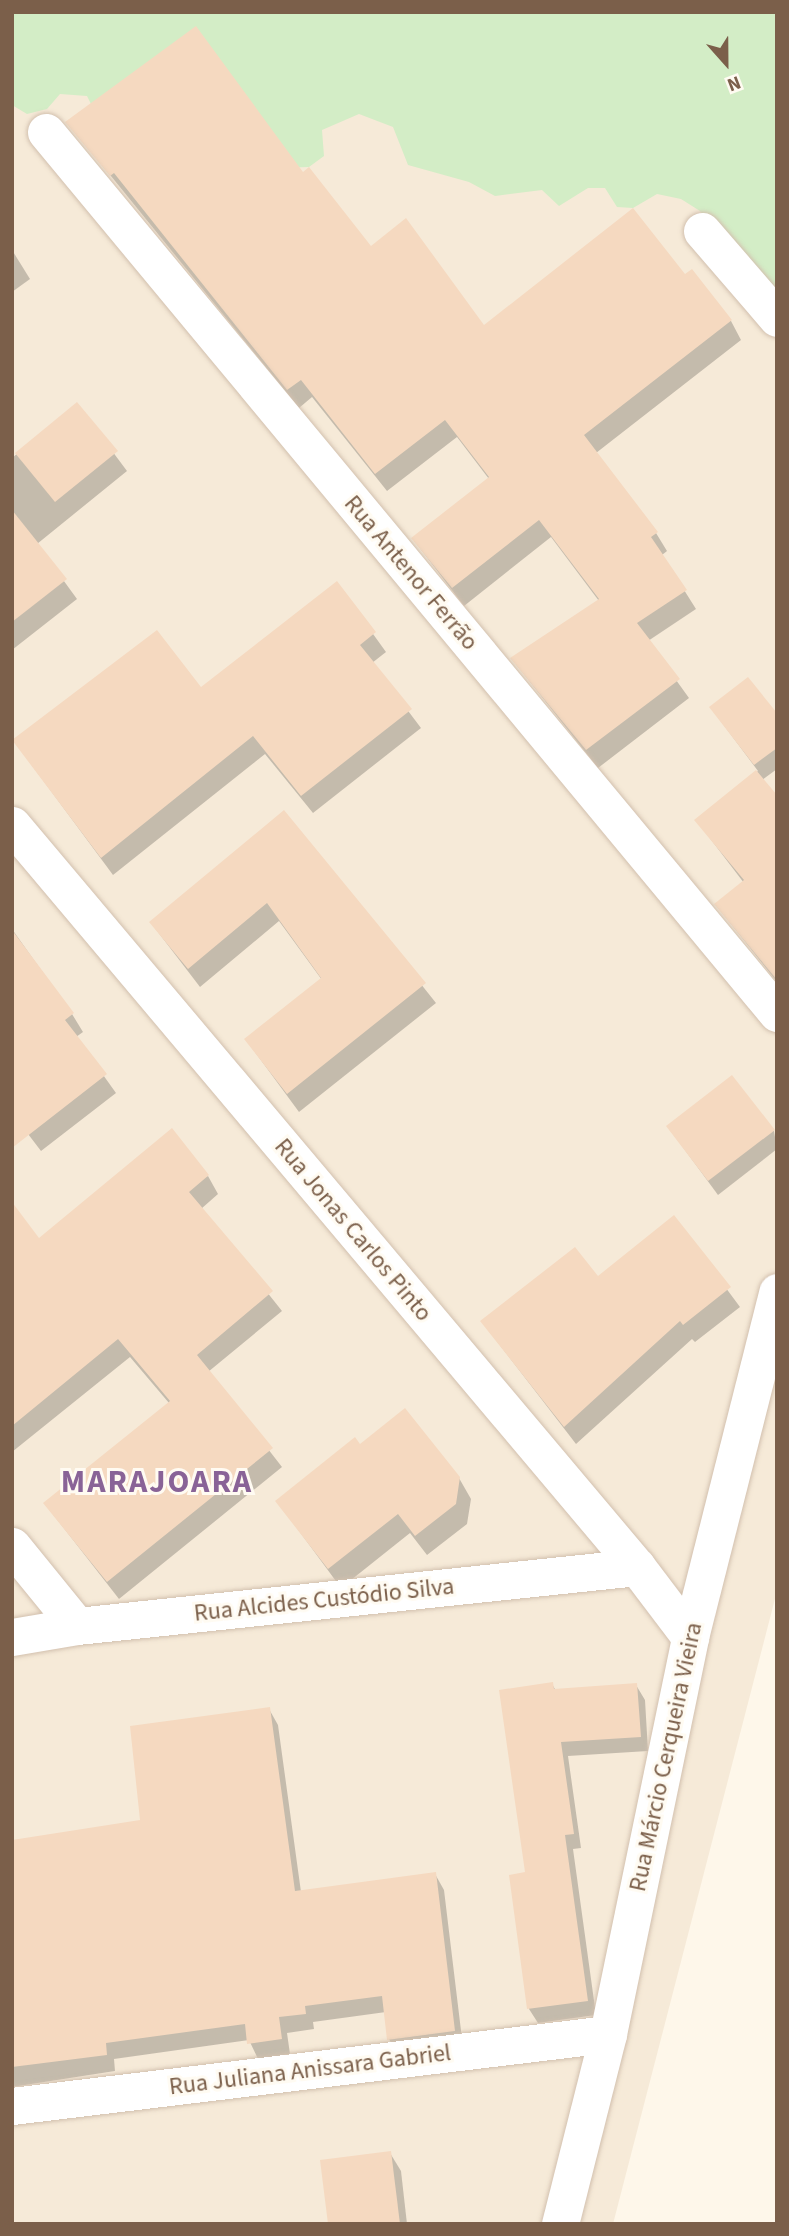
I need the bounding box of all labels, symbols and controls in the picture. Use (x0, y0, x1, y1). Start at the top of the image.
north arrow (691, 28, 761, 98)
text: N (723, 68, 744, 98)
street label: Rua Antenor Ferrão (338, 490, 484, 656)
street label: Rua Jonas Carlos Pinto (268, 1133, 438, 1327)
district label: MARAJOARA (62, 1463, 252, 1501)
street label: Rua Alcides Custódio Silva (193, 1572, 455, 1628)
street label: Rua Márcio Cerqueira Vieira (623, 1620, 709, 1894)
street label: Rua Juliana Anissara Gabriel (167, 2038, 453, 2102)

